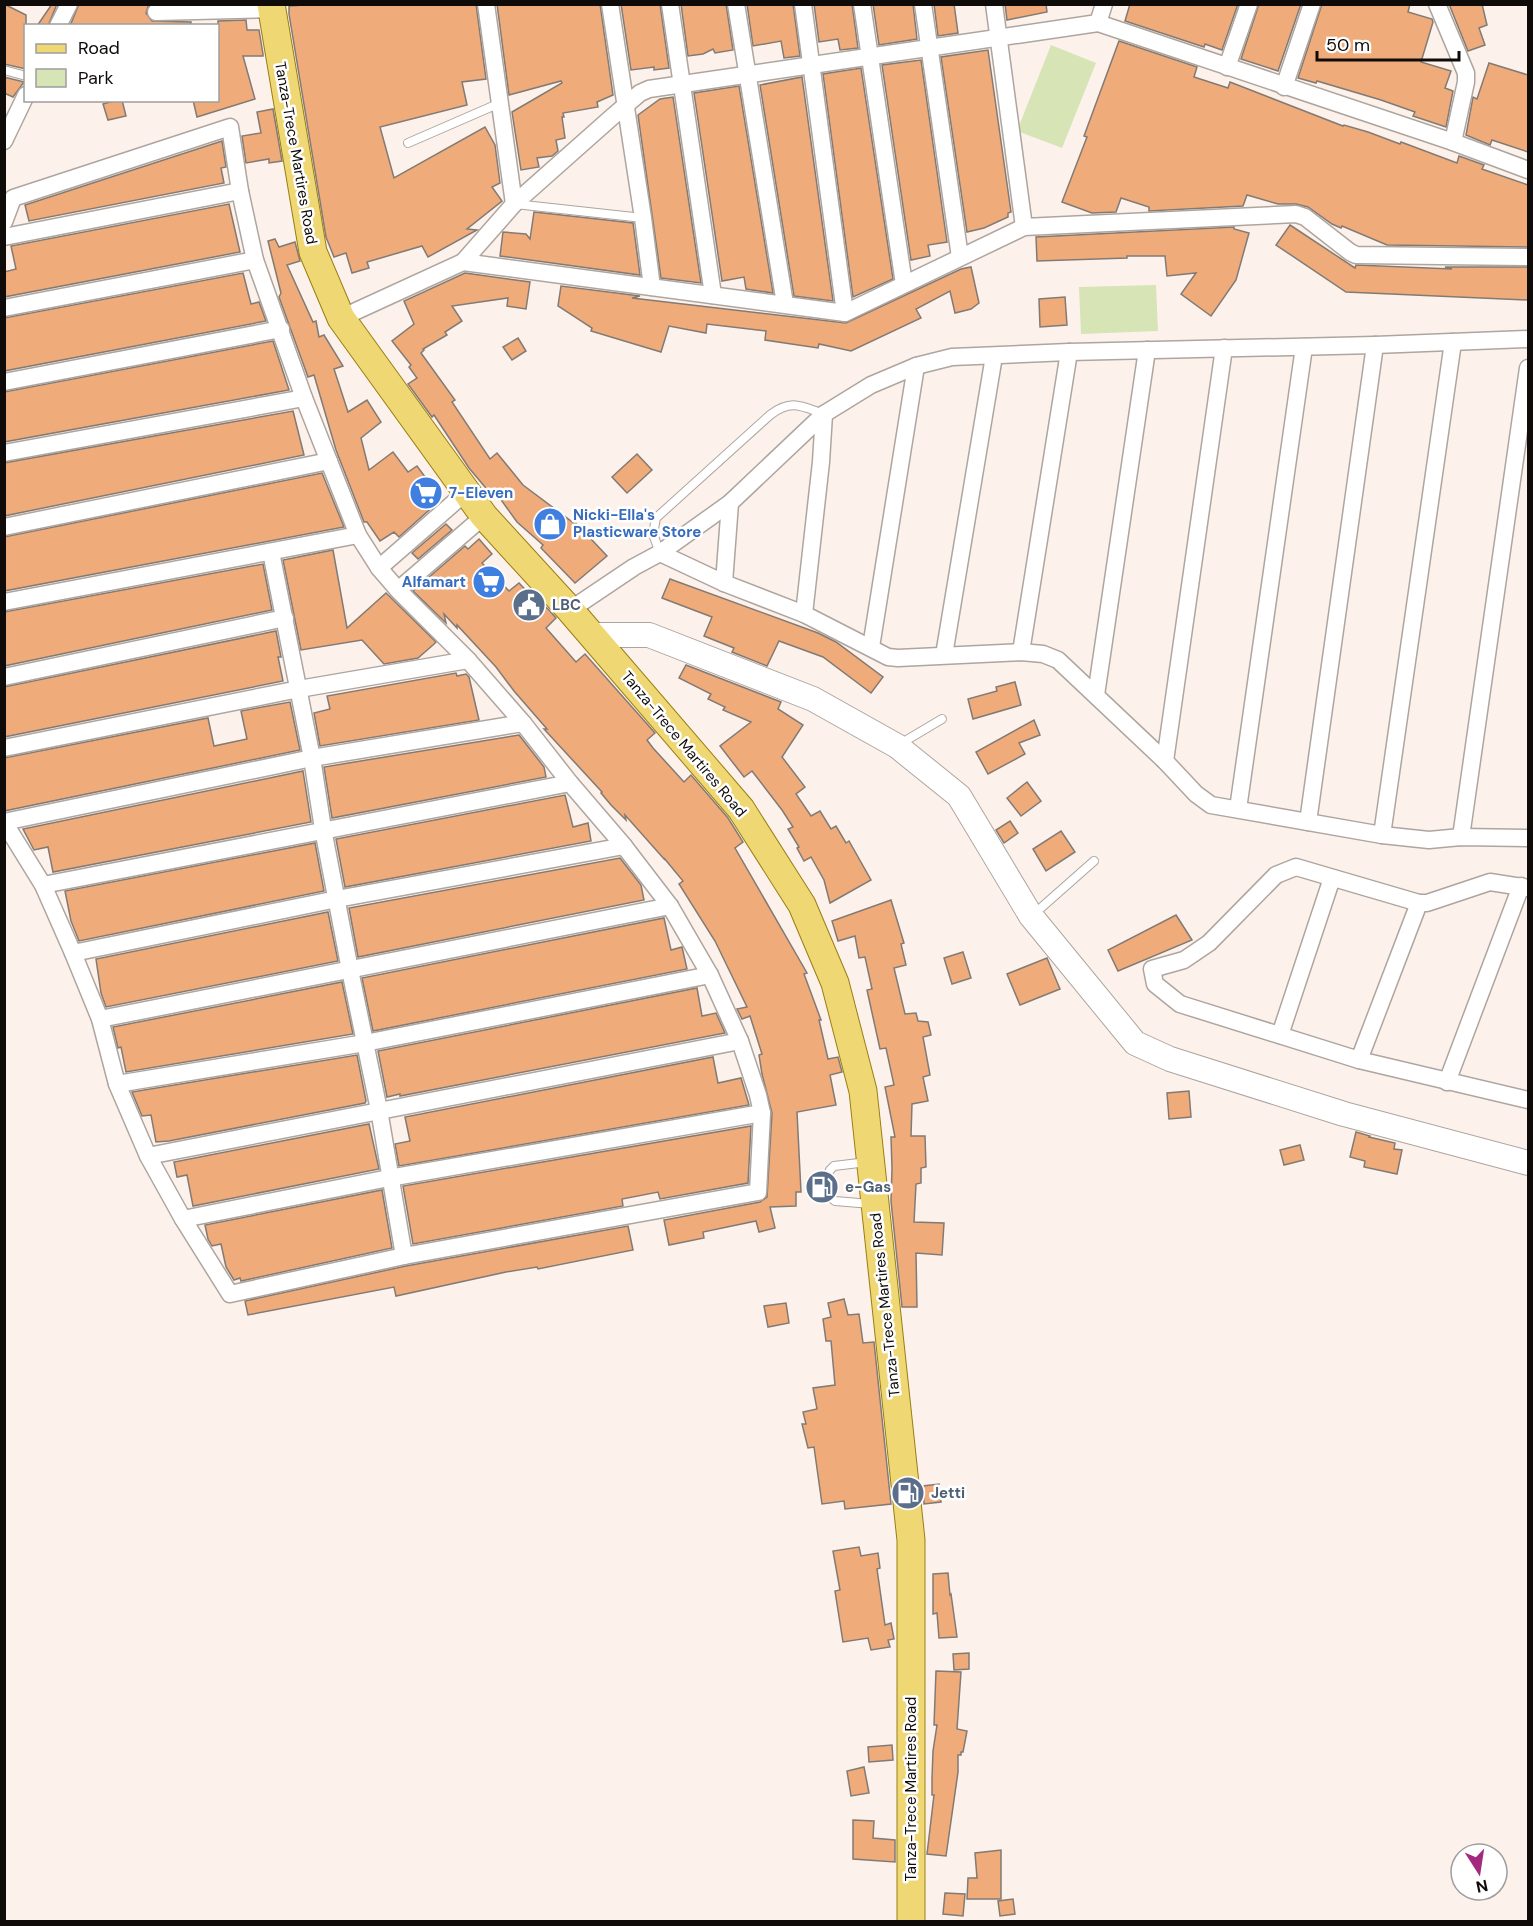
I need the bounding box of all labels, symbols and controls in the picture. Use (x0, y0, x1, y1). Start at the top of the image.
legend (24, 24, 219, 102)
scale bar (1317, 24, 1460, 62)
text: 50 m (1326, 33, 1370, 57)
text: Road (78, 36, 120, 60)
street label: Tanza-Trece Martires Road (270, 60, 322, 246)
text: Park (78, 66, 114, 90)
supermarket icon: 7-Eleven (408, 475, 444, 511)
place label: 7-Eleven (449, 483, 513, 503)
place label: Nicki-Ella's Plasticware Store (573, 505, 701, 542)
shop icon: Nicki-Ella's Plasticware Store (532, 506, 568, 542)
supermarket icon: Alfamart (471, 564, 507, 600)
place label: Alfamart (402, 572, 466, 592)
public building icon: LBC (511, 587, 547, 623)
place label: LBC (552, 595, 581, 615)
street label: Tanza-Trece Martires Road (617, 667, 751, 821)
fuel station icon: e-Gas (804, 1169, 840, 1205)
place label: e-Gas (845, 1177, 891, 1197)
street label: Tanza-Trece Martires Road (865, 1212, 905, 1398)
fuel station icon: Jetti (890, 1475, 926, 1511)
place label: Jetti (931, 1483, 965, 1503)
street label: Tanza-Trece Martires Road (901, 1697, 921, 1881)
north arrow (1449, 1842, 1509, 1902)
text: N (1474, 1875, 1490, 1898)

